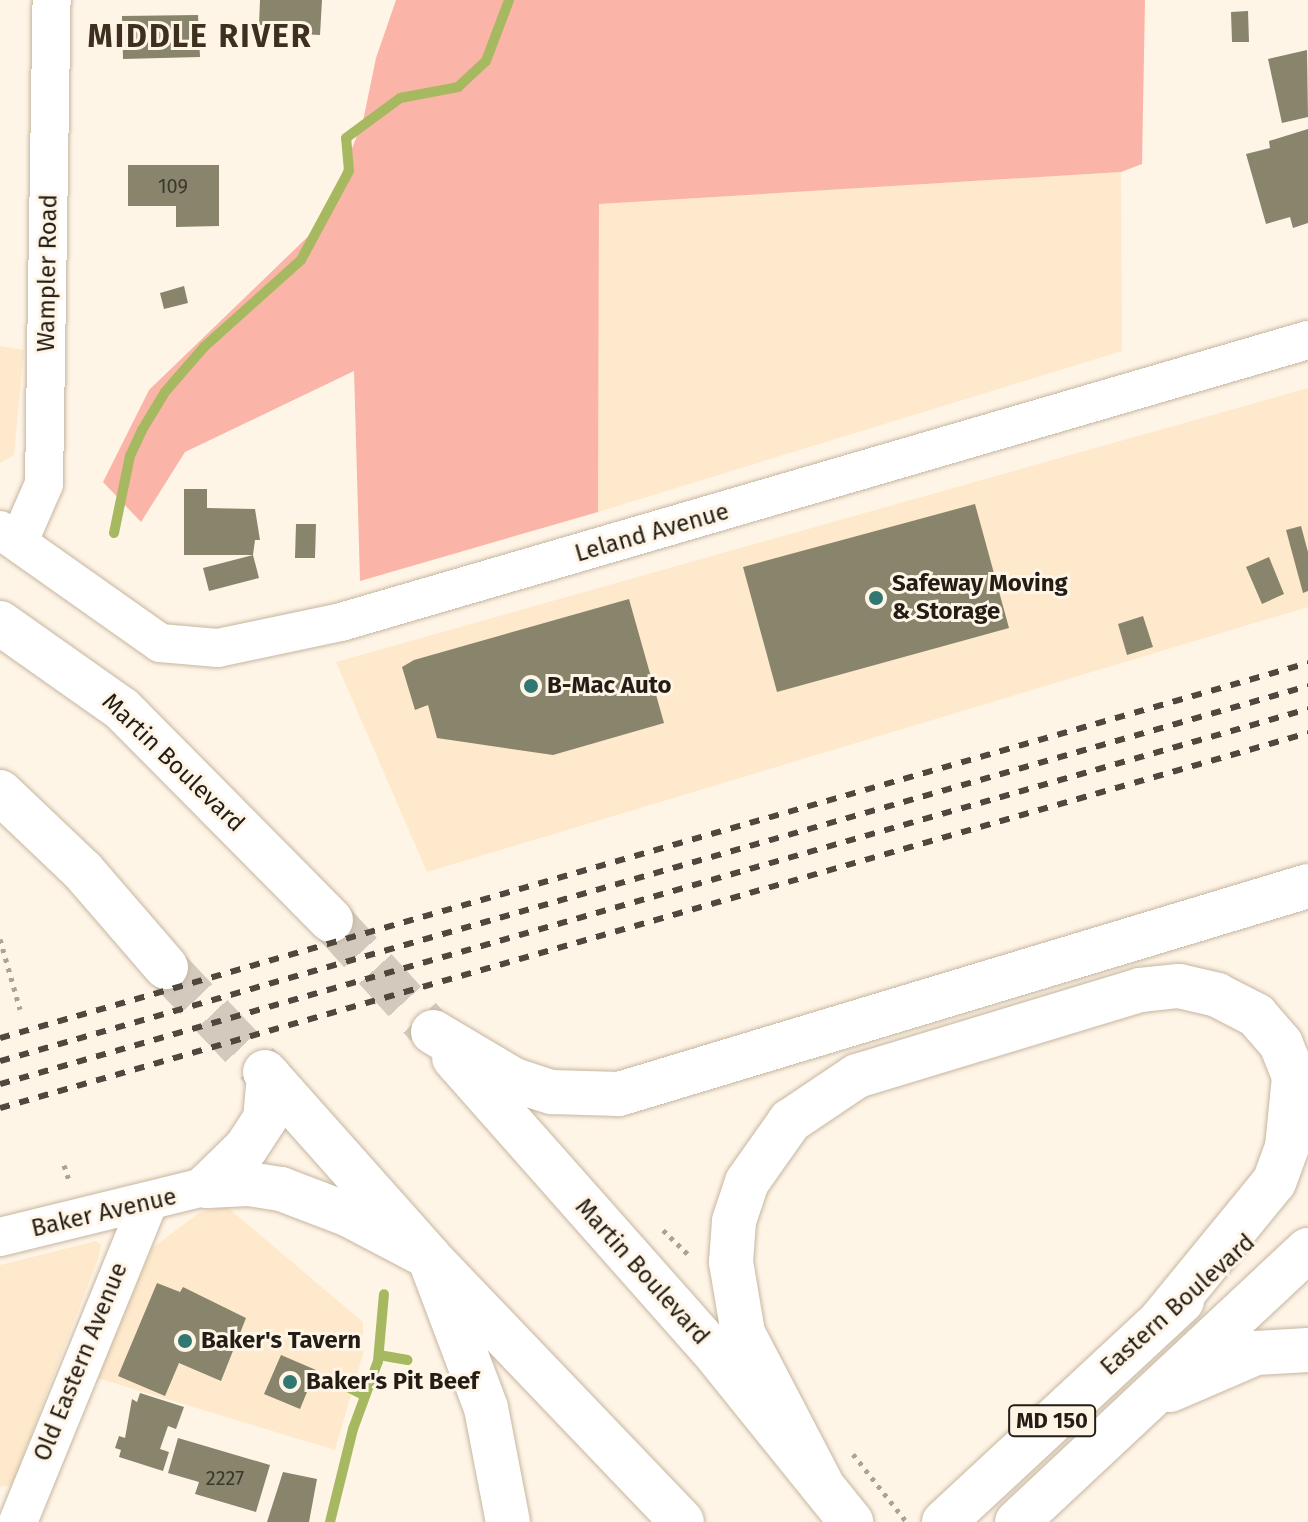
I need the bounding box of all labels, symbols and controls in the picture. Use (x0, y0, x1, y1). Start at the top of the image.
district label: MIDDLE RIVER (88, 17, 312, 55)
house number: 109 (158, 174, 188, 198)
street label: Wampler Road (32, 194, 64, 352)
street label: Leland Avenue (572, 497, 732, 569)
place label: Safeway Moving & Storage (892, 570, 1068, 626)
marker: Safeway Moving & Storage (867, 589, 885, 607)
place label: B-Mac Auto (547, 672, 672, 700)
marker: B-Mac Auto (522, 677, 540, 695)
street label: Martin Boulevard (96, 688, 250, 838)
street label: Baker Avenue (29, 1182, 179, 1244)
street label: Martin Boulevard (569, 1193, 715, 1351)
street label: Eastern Boulevard (1095, 1228, 1261, 1382)
street label: Old Eastern Avenue (28, 1259, 134, 1465)
place label: Baker's Tavern (201, 1327, 361, 1355)
marker: Baker's Tavern (176, 1332, 194, 1350)
place label: Baker's Pit Beef (306, 1368, 479, 1396)
marker: Baker's Pit Beef (281, 1373, 299, 1391)
road number: MD 150 (1008, 1403, 1096, 1439)
house number: 2227 (206, 1466, 244, 1490)

